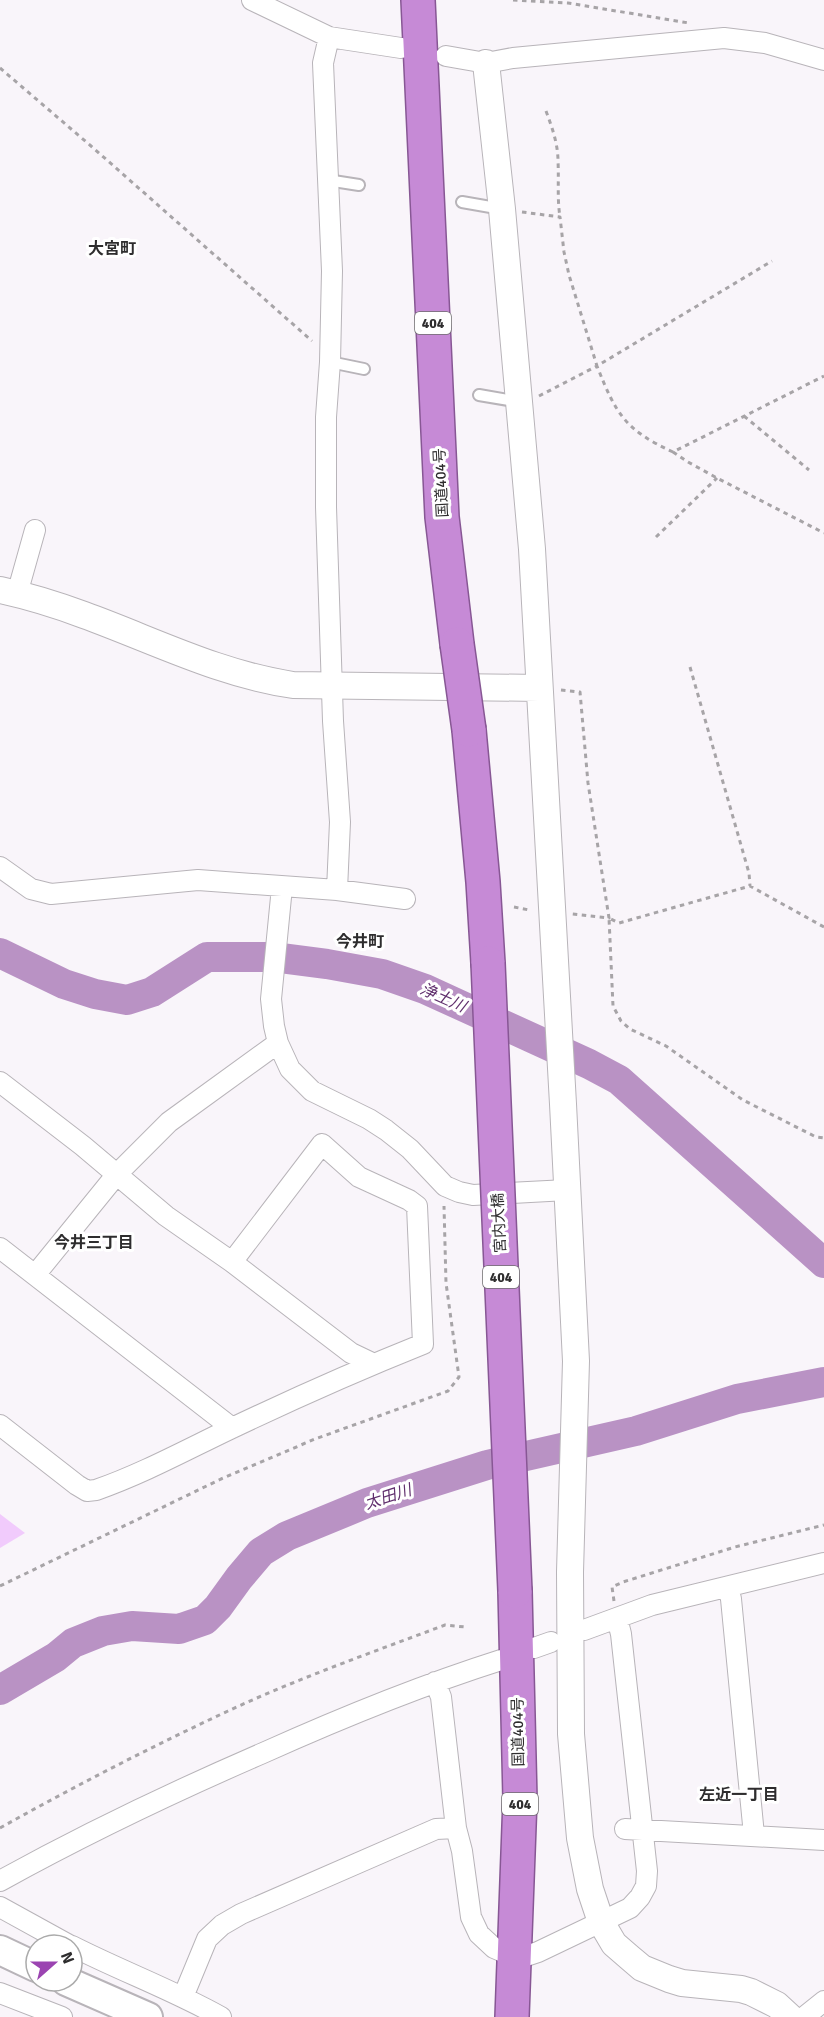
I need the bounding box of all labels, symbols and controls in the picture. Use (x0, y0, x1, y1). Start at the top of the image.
district label: 大宮町 (88, 239, 136, 259)
road number: 404 (415, 312, 451, 334)
street label: 国道404号 (430, 448, 452, 518)
district label: 今井町 (336, 932, 384, 952)
water label: 浄土川 (417, 979, 471, 1018)
street label: 宮内大橋 (488, 1193, 510, 1253)
district label: 今井三丁目 (54, 1233, 134, 1253)
road number: 404 (483, 1266, 519, 1288)
water label: 太田川 (362, 1479, 416, 1514)
street label: 国道404号 (508, 1697, 528, 1767)
district label: 左近一丁目 (699, 1785, 779, 1805)
road number: 404 (502, 1793, 538, 1815)
north arrow (24, 1933, 84, 1993)
text: N (56, 1949, 78, 1967)

